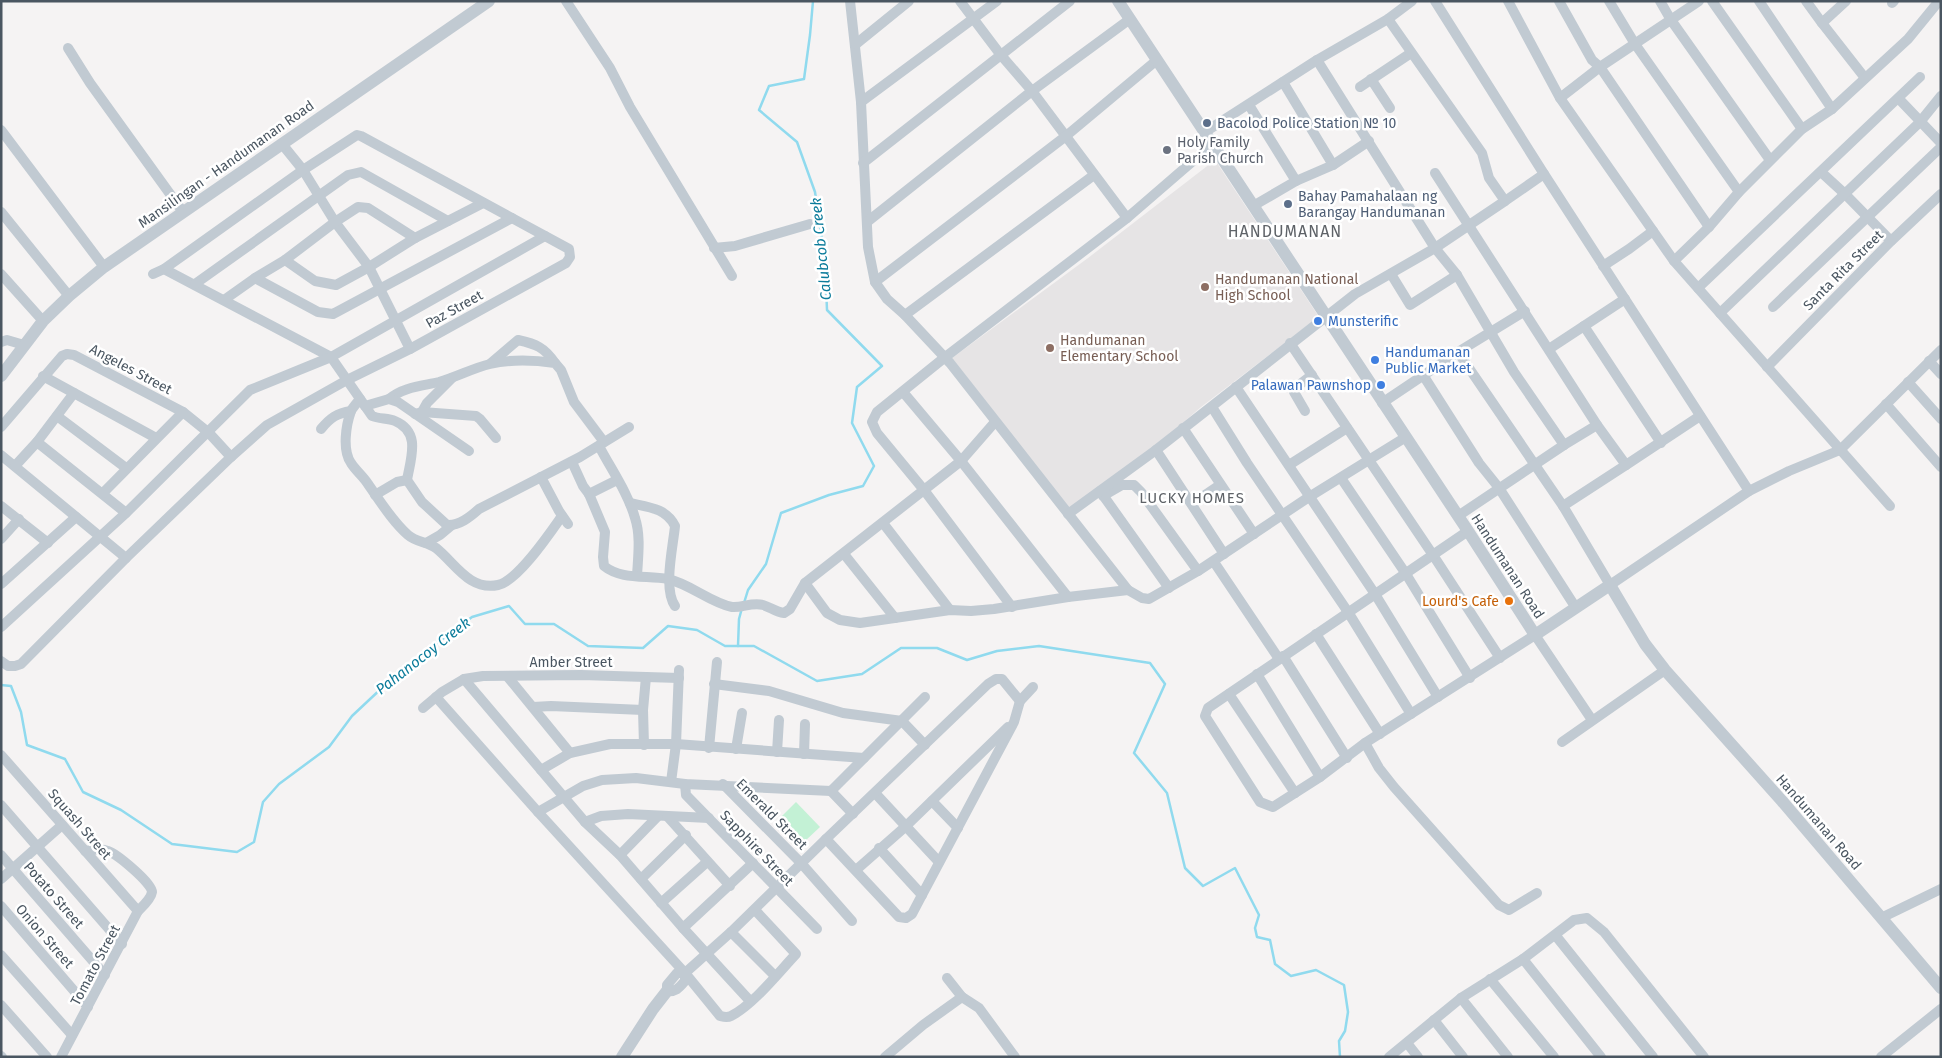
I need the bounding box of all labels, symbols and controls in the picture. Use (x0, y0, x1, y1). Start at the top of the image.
street label: Mansilingan - Handumanan Road (135, 97, 318, 232)
place label: Bacolod Police Station № 10 (1217, 115, 1396, 132)
marker: Bacolod Police Station № 10 (1201, 117, 1213, 129)
place label: Holy Family Parish Church (1177, 134, 1264, 167)
marker: Holy Family Parish Church (1161, 144, 1173, 156)
place label: Bahay Pamahalaan ng Barangay Handumanan (1298, 188, 1445, 221)
water label: Calubcob Creek (807, 197, 835, 301)
marker: Bahay Pamahalaan ng Barangay Handumanan (1282, 198, 1294, 210)
district label: HANDUMANAN (1228, 222, 1342, 241)
street label: Santa Rita Street (1800, 226, 1888, 314)
place label: Handumanan National High School (1215, 271, 1358, 304)
marker: Handumanan National High School (1199, 281, 1211, 293)
street label: Paz Street (423, 286, 487, 332)
place label: Munsterific (1328, 313, 1399, 330)
marker: Munsterific (1312, 315, 1324, 327)
place label: Handumanan Elementary School (1060, 332, 1178, 365)
street label: Angeles Street (87, 341, 176, 399)
marker: Handumanan Elementary School (1044, 342, 1056, 354)
place label: Handumanan Public Market (1385, 344, 1472, 377)
marker: Handumanan Public Market (1369, 354, 1381, 366)
place label: Palawan Pawnshop (1251, 377, 1371, 394)
marker: Palawan Pawnshop (1375, 379, 1387, 391)
district label: LUCKY HOMES (1139, 489, 1245, 507)
street label: Handumanan Road (1467, 511, 1548, 622)
place label: Lourd's Cafe (1422, 593, 1499, 610)
marker: Lourd's Cafe (1503, 595, 1515, 607)
water label: Pahanocoy Creek (372, 614, 474, 698)
street label: Amber Street (529, 654, 613, 671)
street label: Handumanan Road (1772, 771, 1865, 874)
street label: Emerald Street (733, 775, 811, 854)
street label: Squash Street (44, 786, 116, 864)
street label: Sapphire Street (716, 807, 798, 890)
street label: Potato Street (20, 858, 88, 933)
street label: Onion Street (12, 901, 78, 973)
street label: Tomato Street (67, 921, 124, 1009)

